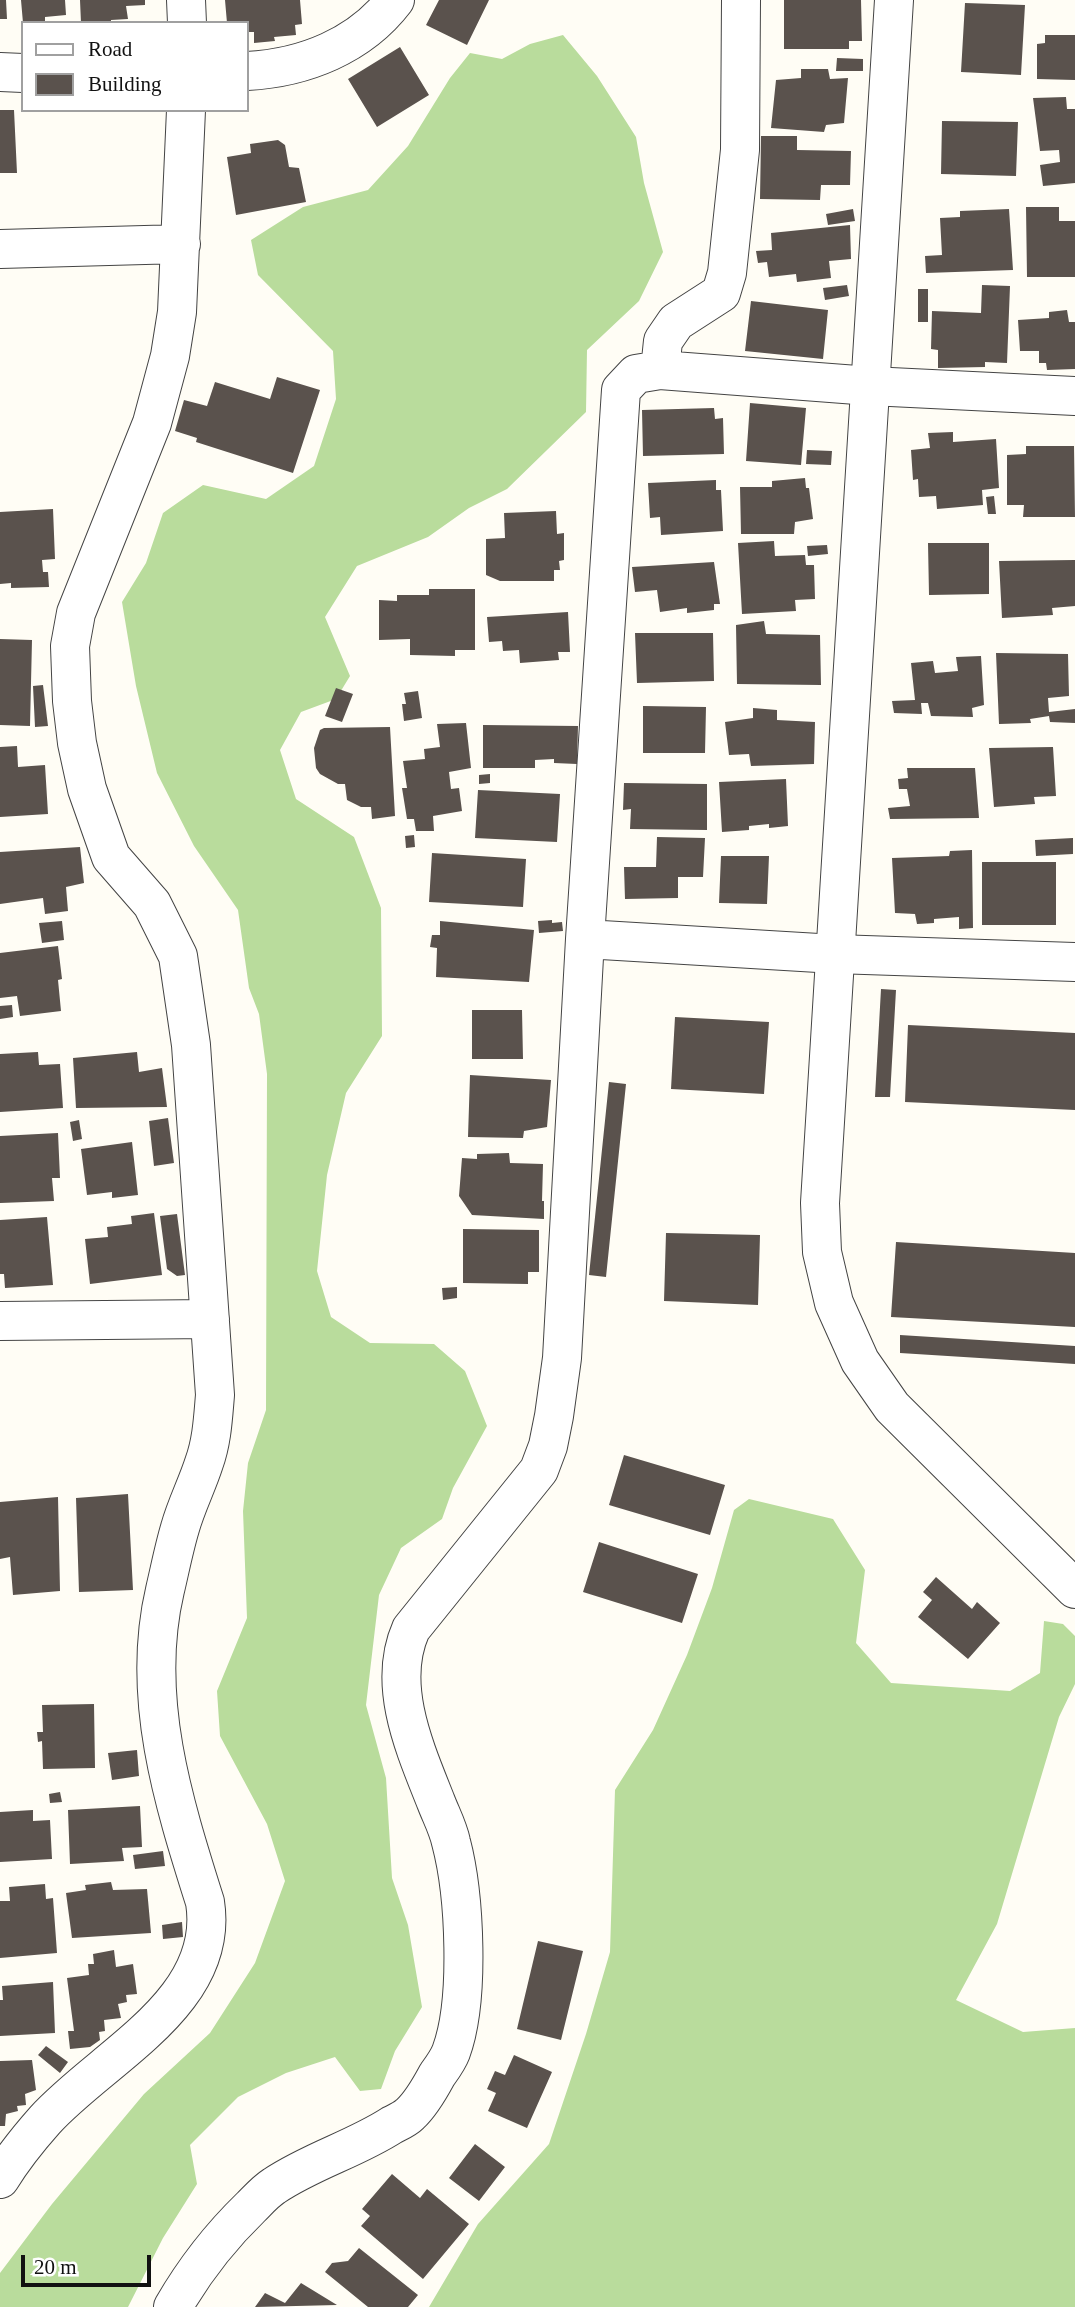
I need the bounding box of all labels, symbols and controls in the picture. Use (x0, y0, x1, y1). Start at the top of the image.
legend (21, 21, 248, 112)
text: Road (88, 37, 132, 61)
text: Building (88, 72, 162, 96)
scale bar (24, 2240, 154, 2284)
text: 20 m (34, 2255, 77, 2279)

